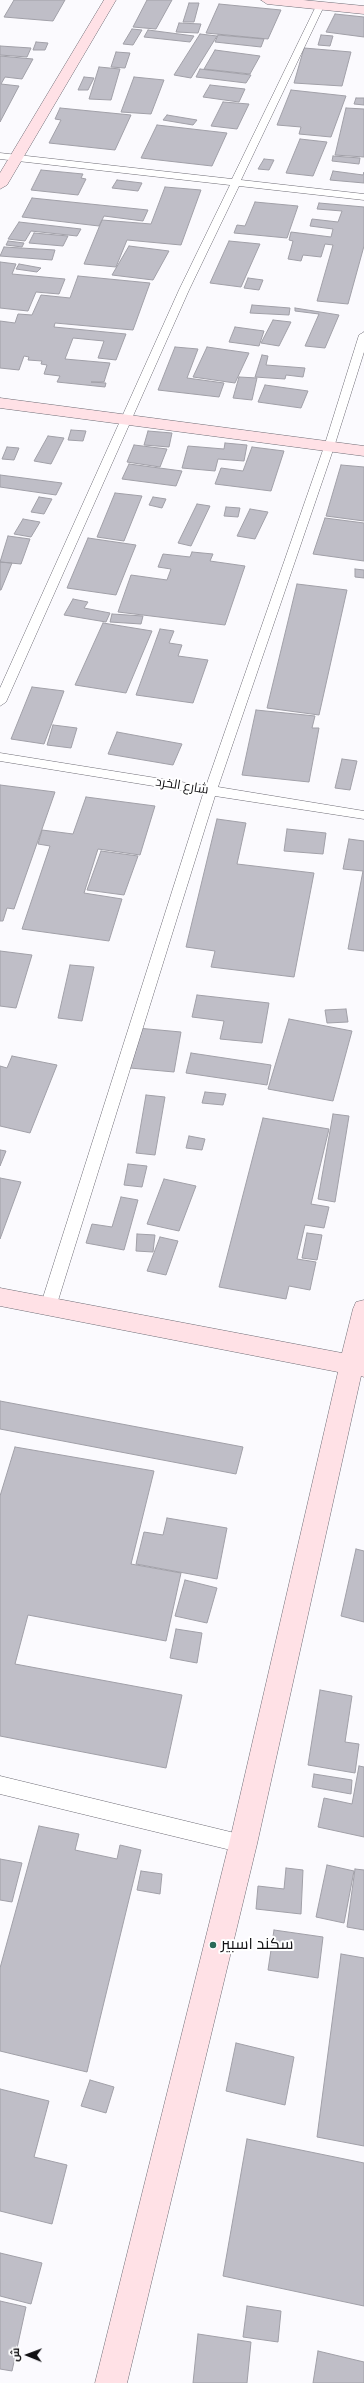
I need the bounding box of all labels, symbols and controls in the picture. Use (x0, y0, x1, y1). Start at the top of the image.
street label: شارع الخرد (154, 774, 210, 798)
place label: سكند اسبير (221, 1935, 294, 1955)
marker: سكند اسبير (208, 1940, 218, 1950)
north arrow (8, 2335, 48, 2375)
text: ش (9, 2348, 22, 2362)

